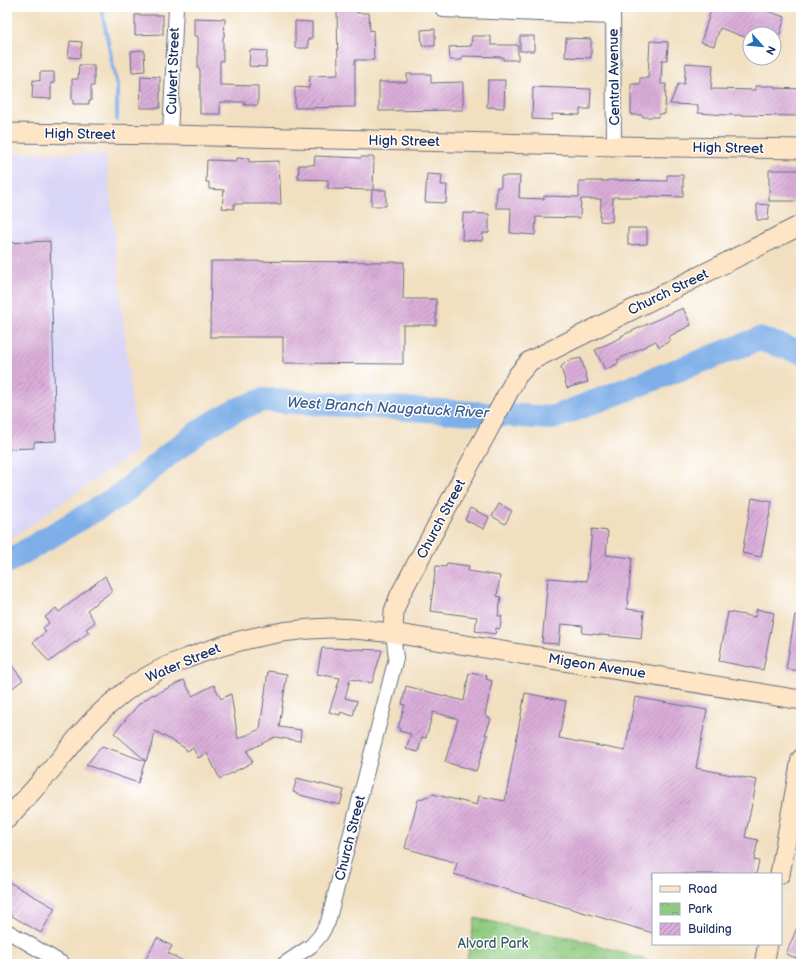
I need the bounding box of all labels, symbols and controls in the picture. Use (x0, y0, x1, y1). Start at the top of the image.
street label: Culvert Street (163, 26, 183, 115)
north arrow (742, 26, 782, 66)
street label: Central Avenue (605, 28, 623, 126)
text: N (763, 44, 778, 57)
street label: High Street (44, 125, 116, 143)
street label: High Street (368, 132, 440, 150)
street label: High Street (692, 139, 764, 157)
street label: Church Street (625, 265, 712, 319)
water label: West Branch Naugatuck River (287, 393, 491, 423)
street label: Church Street (413, 476, 469, 562)
street label: Water Street (143, 639, 223, 686)
street label: Migeon Avenue (547, 650, 647, 682)
street label: Church Street (331, 793, 369, 882)
legend (652, 873, 782, 945)
text: Road (688, 882, 717, 897)
text: Park (688, 902, 712, 917)
text: Building (688, 922, 732, 937)
park label: Alvord Park (458, 935, 529, 952)

